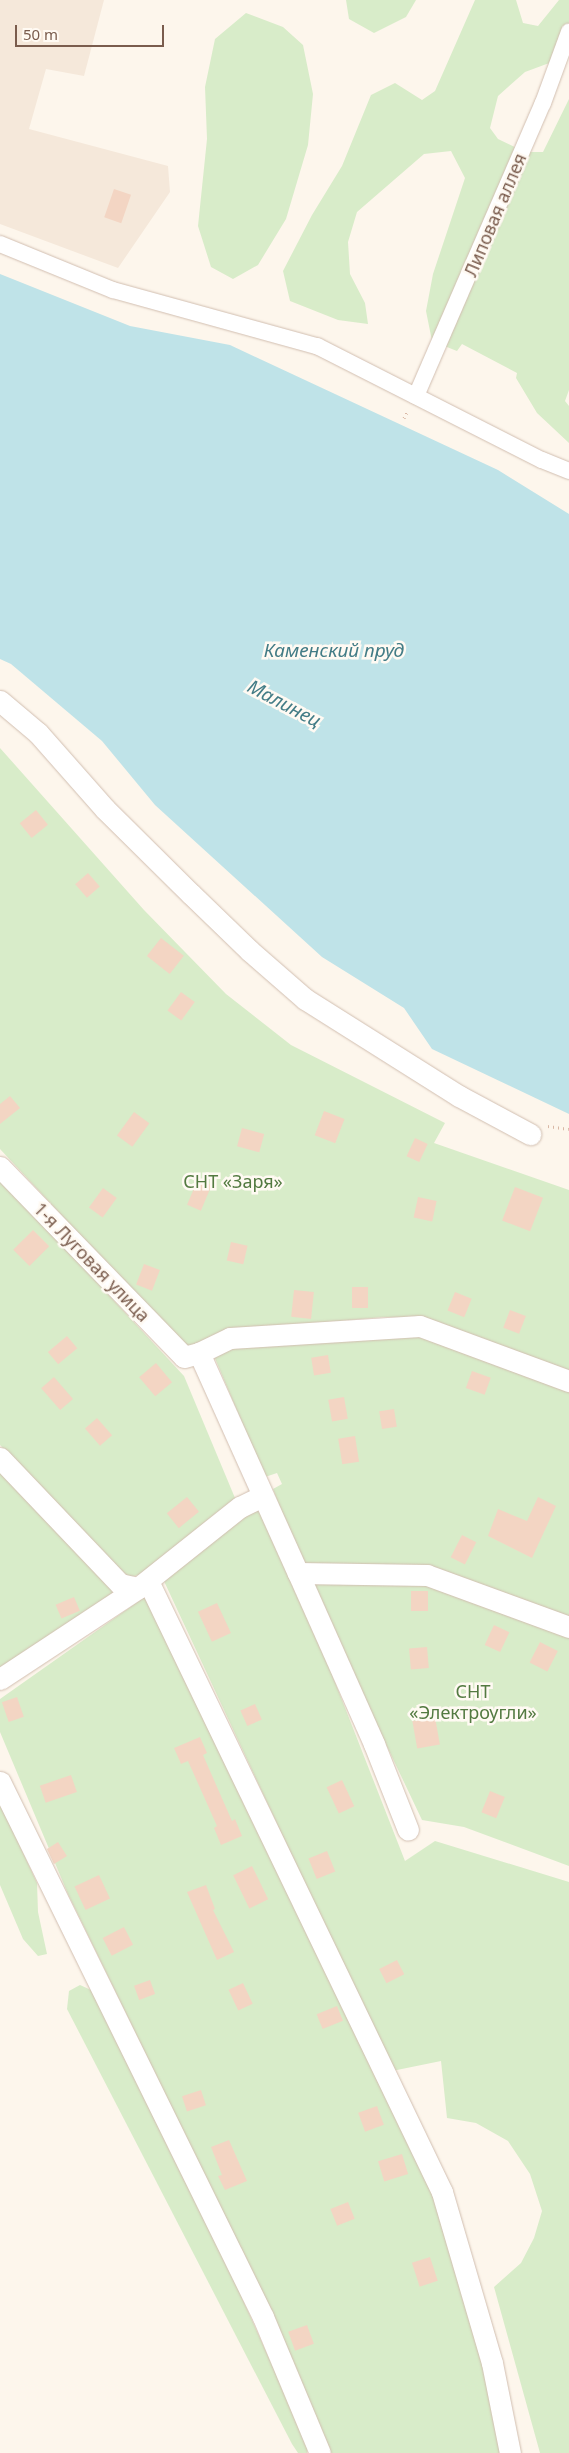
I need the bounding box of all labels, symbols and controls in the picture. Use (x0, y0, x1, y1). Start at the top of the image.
scale bar (18, 15, 166, 47)
text: 50 m (23, 24, 58, 44)
street label: Липовая аллея (459, 150, 531, 280)
water label: Каменский пруд (264, 640, 404, 662)
water label: Малинец (243, 675, 325, 733)
park label: СНТ «Заря» (183, 1170, 283, 1192)
street label: 1-я Луговая улица (30, 1198, 154, 1326)
park label: СНТ «Электроугли» (409, 1681, 537, 1724)

